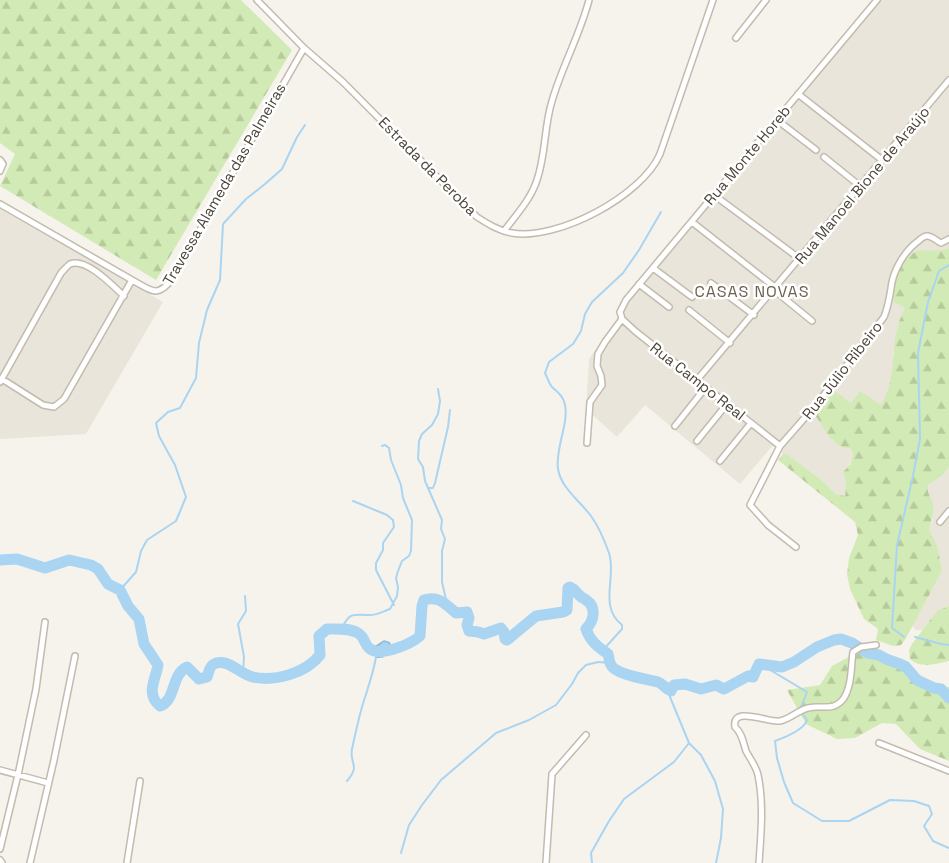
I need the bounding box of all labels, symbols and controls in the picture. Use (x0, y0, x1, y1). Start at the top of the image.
street label: Travessa Alameda das Palmeiras (158, 80, 290, 288)
street label: Rua Monte Horeb (700, 101, 794, 209)
street label: Rua Manoel Bione de Araújo (790, 102, 934, 268)
street label: Estrada da Peroba (375, 113, 482, 220)
district label: CASAS NOVAS (695, 281, 809, 302)
street label: Rua Júlio Ribeiro (798, 317, 886, 423)
street label: Rua Campo Real (647, 338, 749, 424)

